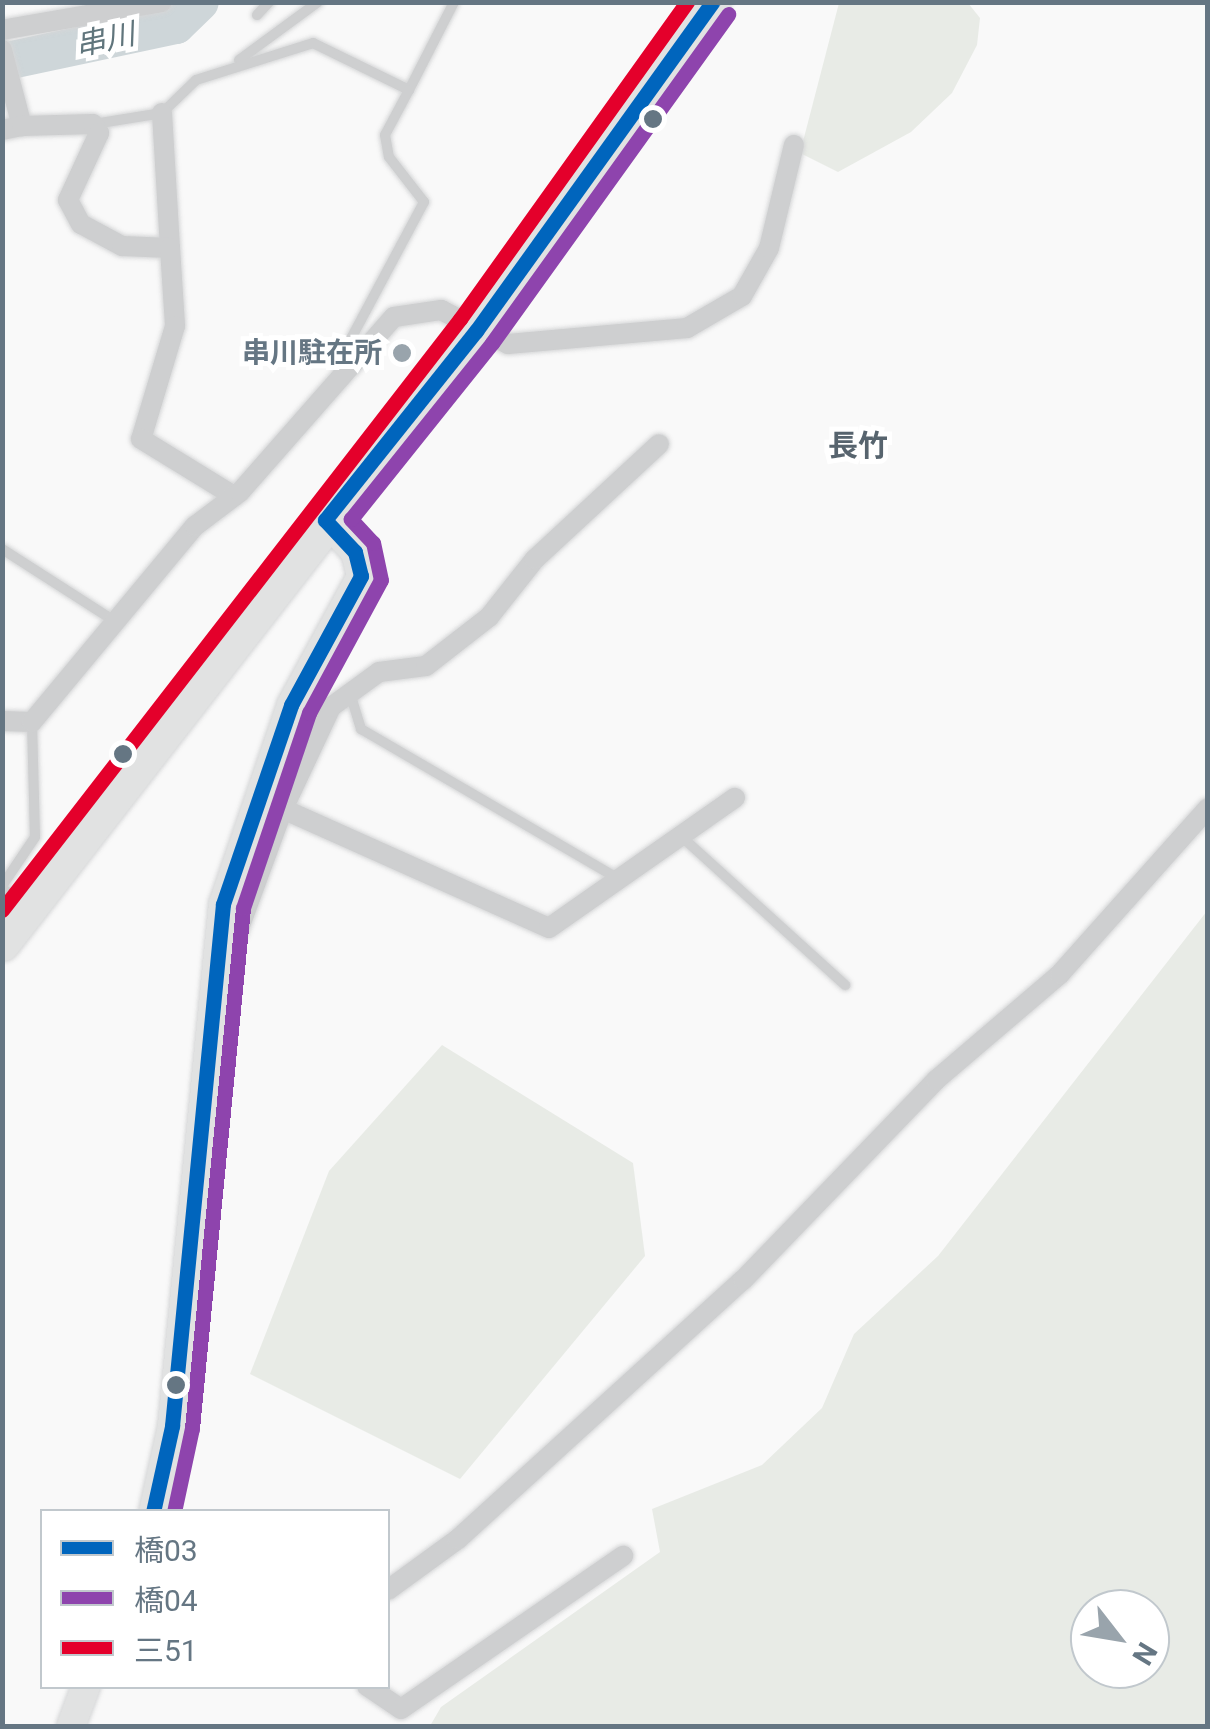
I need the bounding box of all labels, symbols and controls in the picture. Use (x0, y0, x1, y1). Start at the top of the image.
water label: 串川 (72, 16, 138, 64)
unlabelled marker (643, 109, 663, 129)
place label: 串川駐在所 (242, 336, 382, 370)
marker: 串川駐在所 (391, 342, 413, 364)
district label: 長竹 (828, 428, 888, 464)
unlabelled marker (113, 744, 133, 764)
unlabelled marker (166, 1375, 186, 1395)
legend (40, 1509, 390, 1689)
text: 橋03 (134, 1533, 198, 1568)
text: 橋04 (134, 1583, 198, 1618)
north arrow (1070, 1589, 1170, 1689)
text: 三51 (134, 1633, 198, 1668)
text: N (1125, 1637, 1164, 1671)

